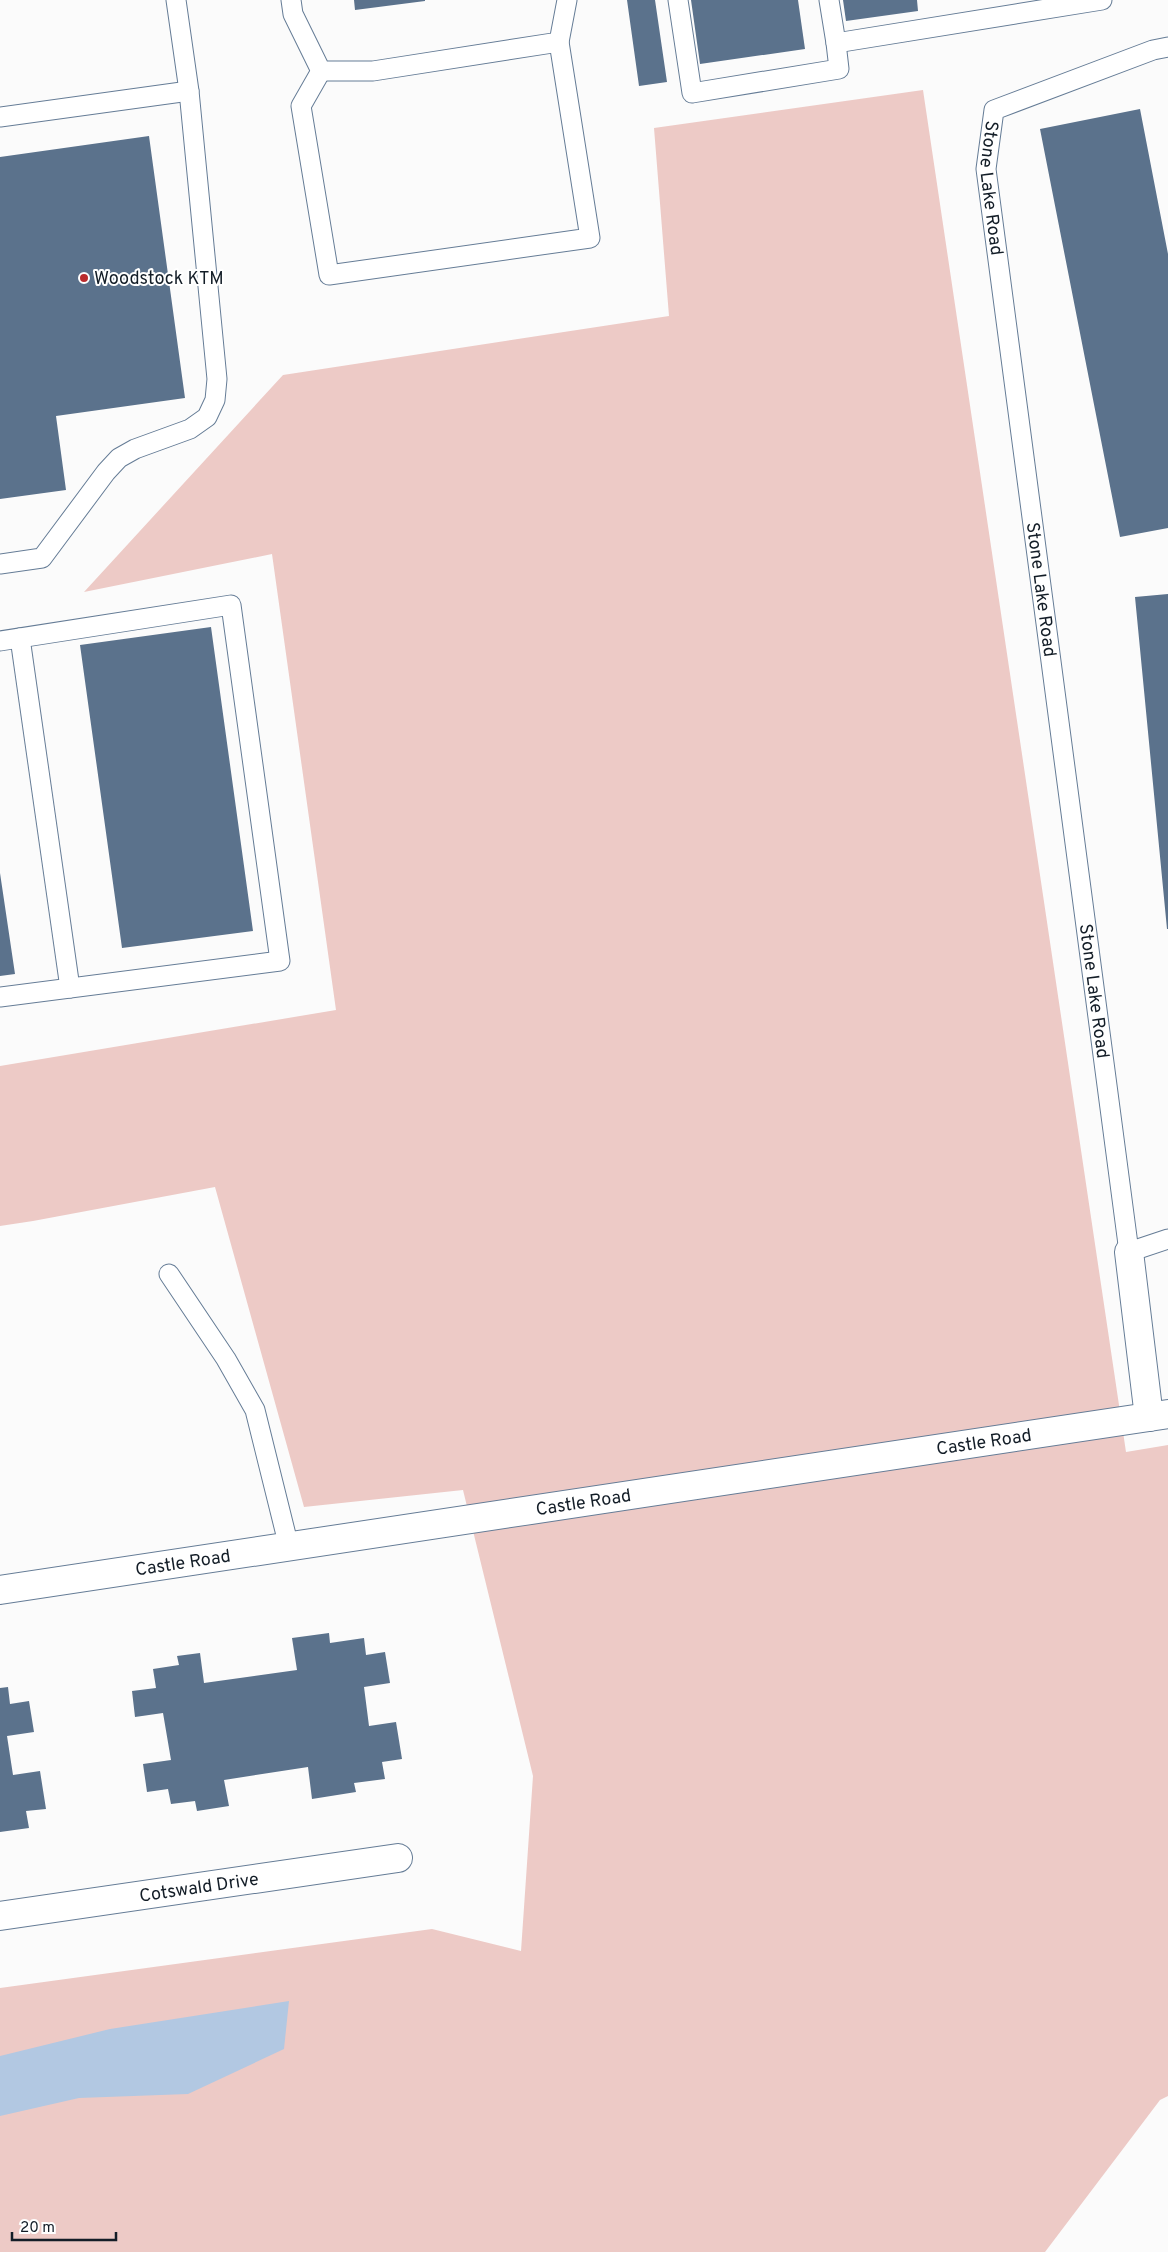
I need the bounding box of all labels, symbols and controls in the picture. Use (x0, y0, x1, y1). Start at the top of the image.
street label: Stone Lake Road (973, 119, 1007, 257)
place label: Woodstock KTM (94, 268, 224, 291)
marker: Woodstock KTM (78, 272, 90, 284)
street label: Stone Lake Road (1020, 521, 1060, 659)
street label: Stone Lake Road (1073, 922, 1113, 1060)
street label: Castle Road (935, 1425, 1033, 1462)
street label: Castle Road (534, 1485, 633, 1522)
street label: Castle Road (134, 1545, 232, 1582)
street label: Cotswald Drive (138, 1868, 260, 1909)
scale bar (12, 2210, 116, 2242)
text: 20 m (20, 2219, 55, 2238)

